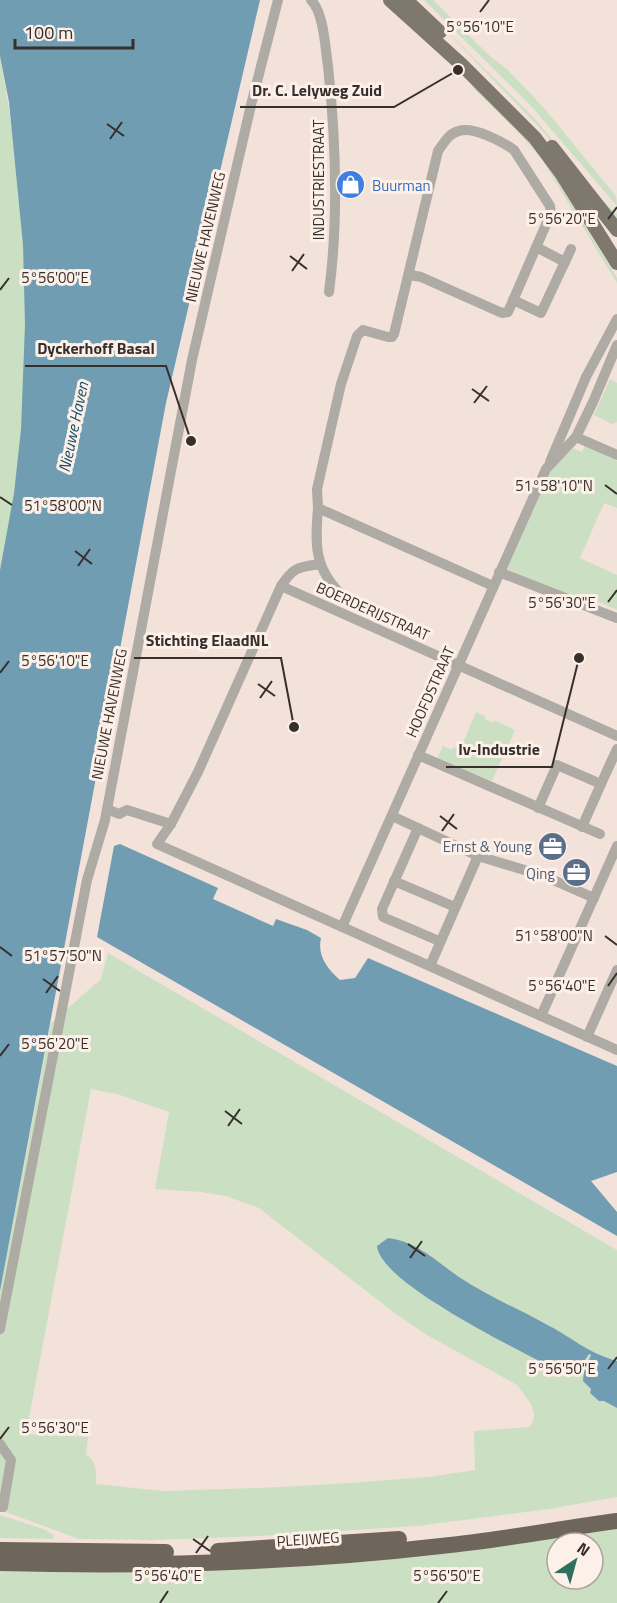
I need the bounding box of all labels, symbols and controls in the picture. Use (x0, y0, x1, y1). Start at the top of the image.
scale bar (15, 12, 134, 50)
text: 5°56'10"E (446, 15, 514, 38)
text: 100 m (24, 19, 73, 46)
callout: Dr. C. Lelyweg Zuid (240, 73, 394, 107)
text: Dr. C. Lelyweg Zuid (252, 78, 382, 102)
street label: INDUSTRIESTRAAT (307, 120, 330, 240)
shop icon: Buurman (335, 169, 367, 201)
street label: NIEUWE HAVENWEG (179, 170, 231, 304)
place label: Buurman (372, 174, 430, 197)
text: 5°56'20"E (528, 207, 596, 230)
text: 5°56'00"E (21, 266, 89, 289)
callout: Dyckerhoff Basal (25, 332, 166, 366)
text: Dyckerhoff Basal (37, 336, 155, 360)
water label: Nieuwe Haven (52, 379, 94, 474)
text: 51°58'10"N (515, 474, 593, 497)
text: 51°58'00"N (24, 494, 102, 517)
street label: BOERDERIJSTRAAT (313, 576, 434, 646)
text: 5°56'30"E (528, 591, 596, 614)
callout: Stichting ElaadNL (134, 624, 281, 658)
text: Stichting ElaadNL (146, 628, 269, 652)
street label: HOOFDSTRAAT (400, 643, 460, 741)
street label: NIEUWE HAVENWEG (85, 646, 133, 782)
text: 5°56'10"E (21, 649, 89, 672)
callout: Iv-Industrie (446, 733, 552, 767)
text: Iv-Industrie (458, 737, 540, 761)
office icon: Ernst & Young (537, 830, 569, 862)
place label: Ernst & Young (443, 835, 532, 858)
office icon: Qing (560, 857, 592, 889)
place label: Qing (526, 862, 555, 885)
text: 51°58'00"N (515, 924, 593, 947)
text: 51°57'50"N (24, 944, 102, 967)
text: 5°56'40"E (528, 974, 596, 997)
text: 5°56'20"E (21, 1032, 89, 1055)
text: 5°56'50"E (528, 1357, 596, 1380)
text: 5°56'30"E (21, 1416, 89, 1439)
street label: PLEIJWEG (276, 1525, 340, 1553)
north arrow (545, 1531, 605, 1591)
text: N (572, 1536, 595, 1562)
text: 5°56'40"E (134, 1564, 202, 1587)
text: 5°56'50"E (413, 1564, 481, 1587)

